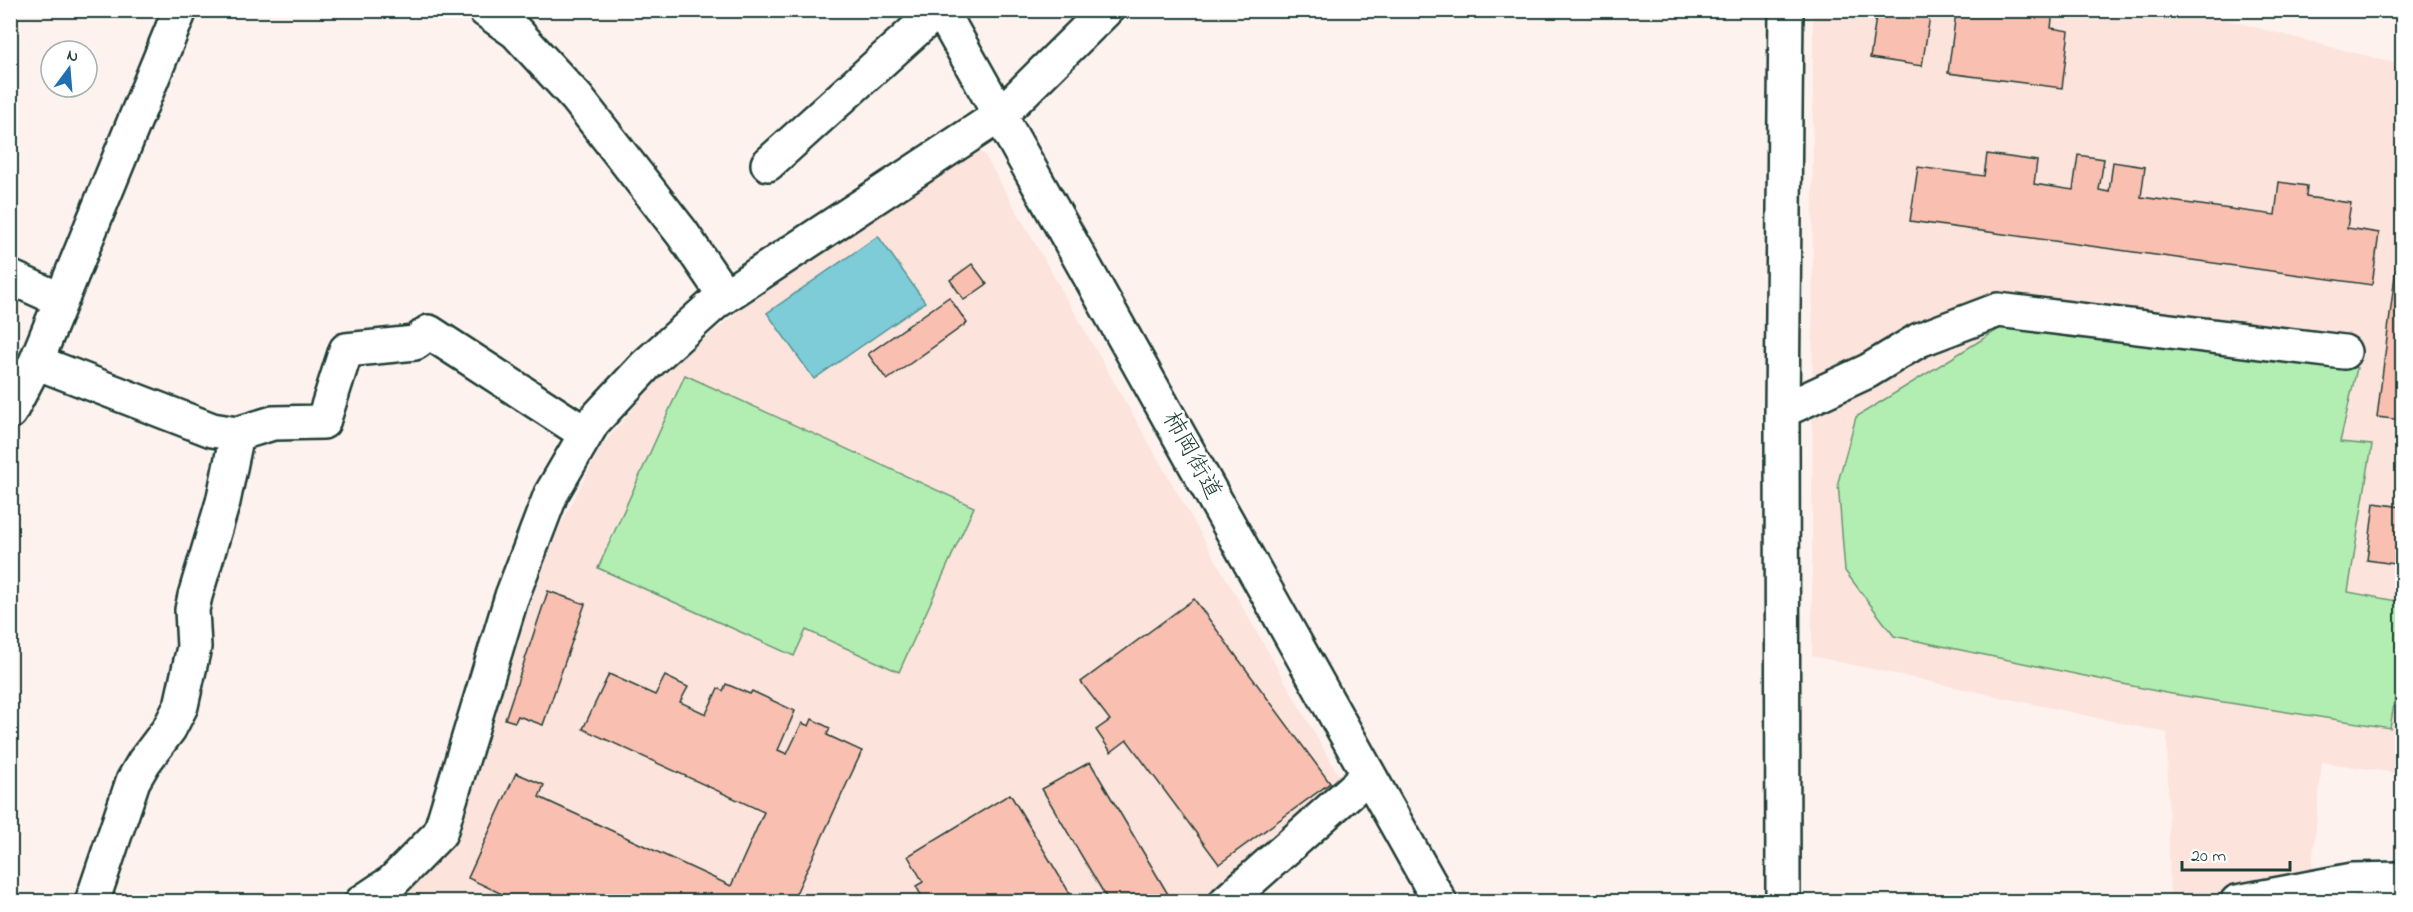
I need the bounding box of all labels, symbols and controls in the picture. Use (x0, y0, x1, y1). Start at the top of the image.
north arrow (39, 39, 99, 99)
text: N (64, 43, 81, 70)
street label: 柿岡街道 (1152, 406, 1230, 506)
scale bar (2182, 834, 2290, 872)
text: 20 m (2191, 844, 2226, 870)

